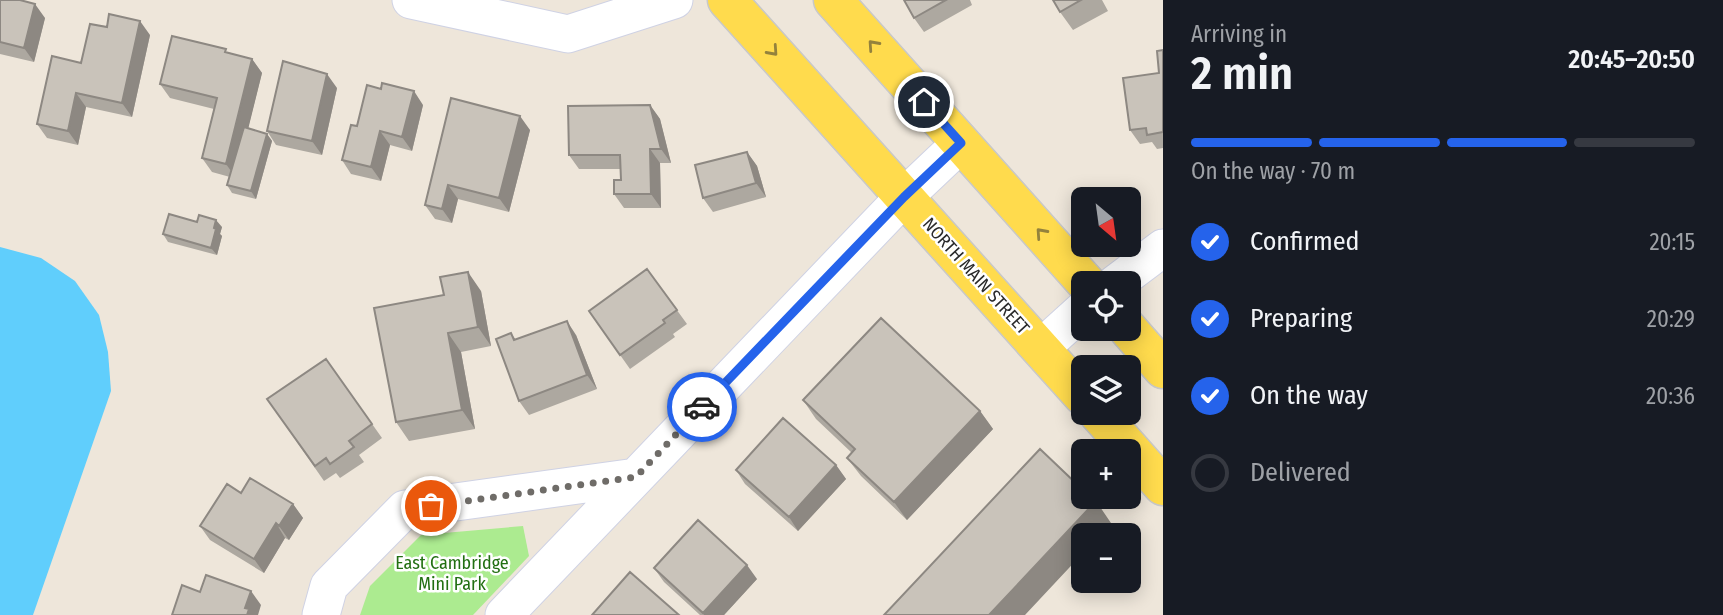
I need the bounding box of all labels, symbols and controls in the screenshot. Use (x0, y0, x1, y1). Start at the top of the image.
text: Arriving in (1191, 20, 1287, 48)
one-way arrow (869, 40, 881, 53)
one-way arrow (765, 43, 777, 56)
text: 20:45–20:50 (1568, 44, 1695, 75)
text: 2 min (1191, 46, 1293, 101)
pin (894, 72, 954, 132)
icon: home (905, 83, 943, 121)
text: On the way · 70 m (1191, 157, 1355, 185)
north arrow (1071, 187, 1141, 257)
map controls (1071, 187, 1141, 593)
street label: NORTH MAIN STREET (918, 213, 1035, 339)
icon: check (1191, 223, 1229, 261)
text: Confirmed (1250, 226, 1360, 257)
one-way arrow (1037, 228, 1050, 241)
text: 20:15 (1649, 228, 1695, 256)
button: locate (1071, 271, 1141, 341)
icon: check (1191, 300, 1229, 338)
text: Preparing (1250, 303, 1352, 334)
text: 20:29 (1647, 305, 1695, 333)
button: layers (1071, 355, 1141, 425)
courier (667, 372, 737, 442)
icon: check (1191, 377, 1229, 415)
text: On the way (1250, 380, 1368, 411)
text: 20:36 (1646, 382, 1695, 410)
icon: car (683, 388, 721, 426)
button: + (1071, 439, 1141, 509)
text: Delivered (1250, 457, 1351, 488)
pin (401, 476, 461, 536)
icon: bag (412, 487, 450, 525)
button: − (1071, 523, 1141, 593)
park label: East Cambridge Mini Park (395, 552, 509, 595)

